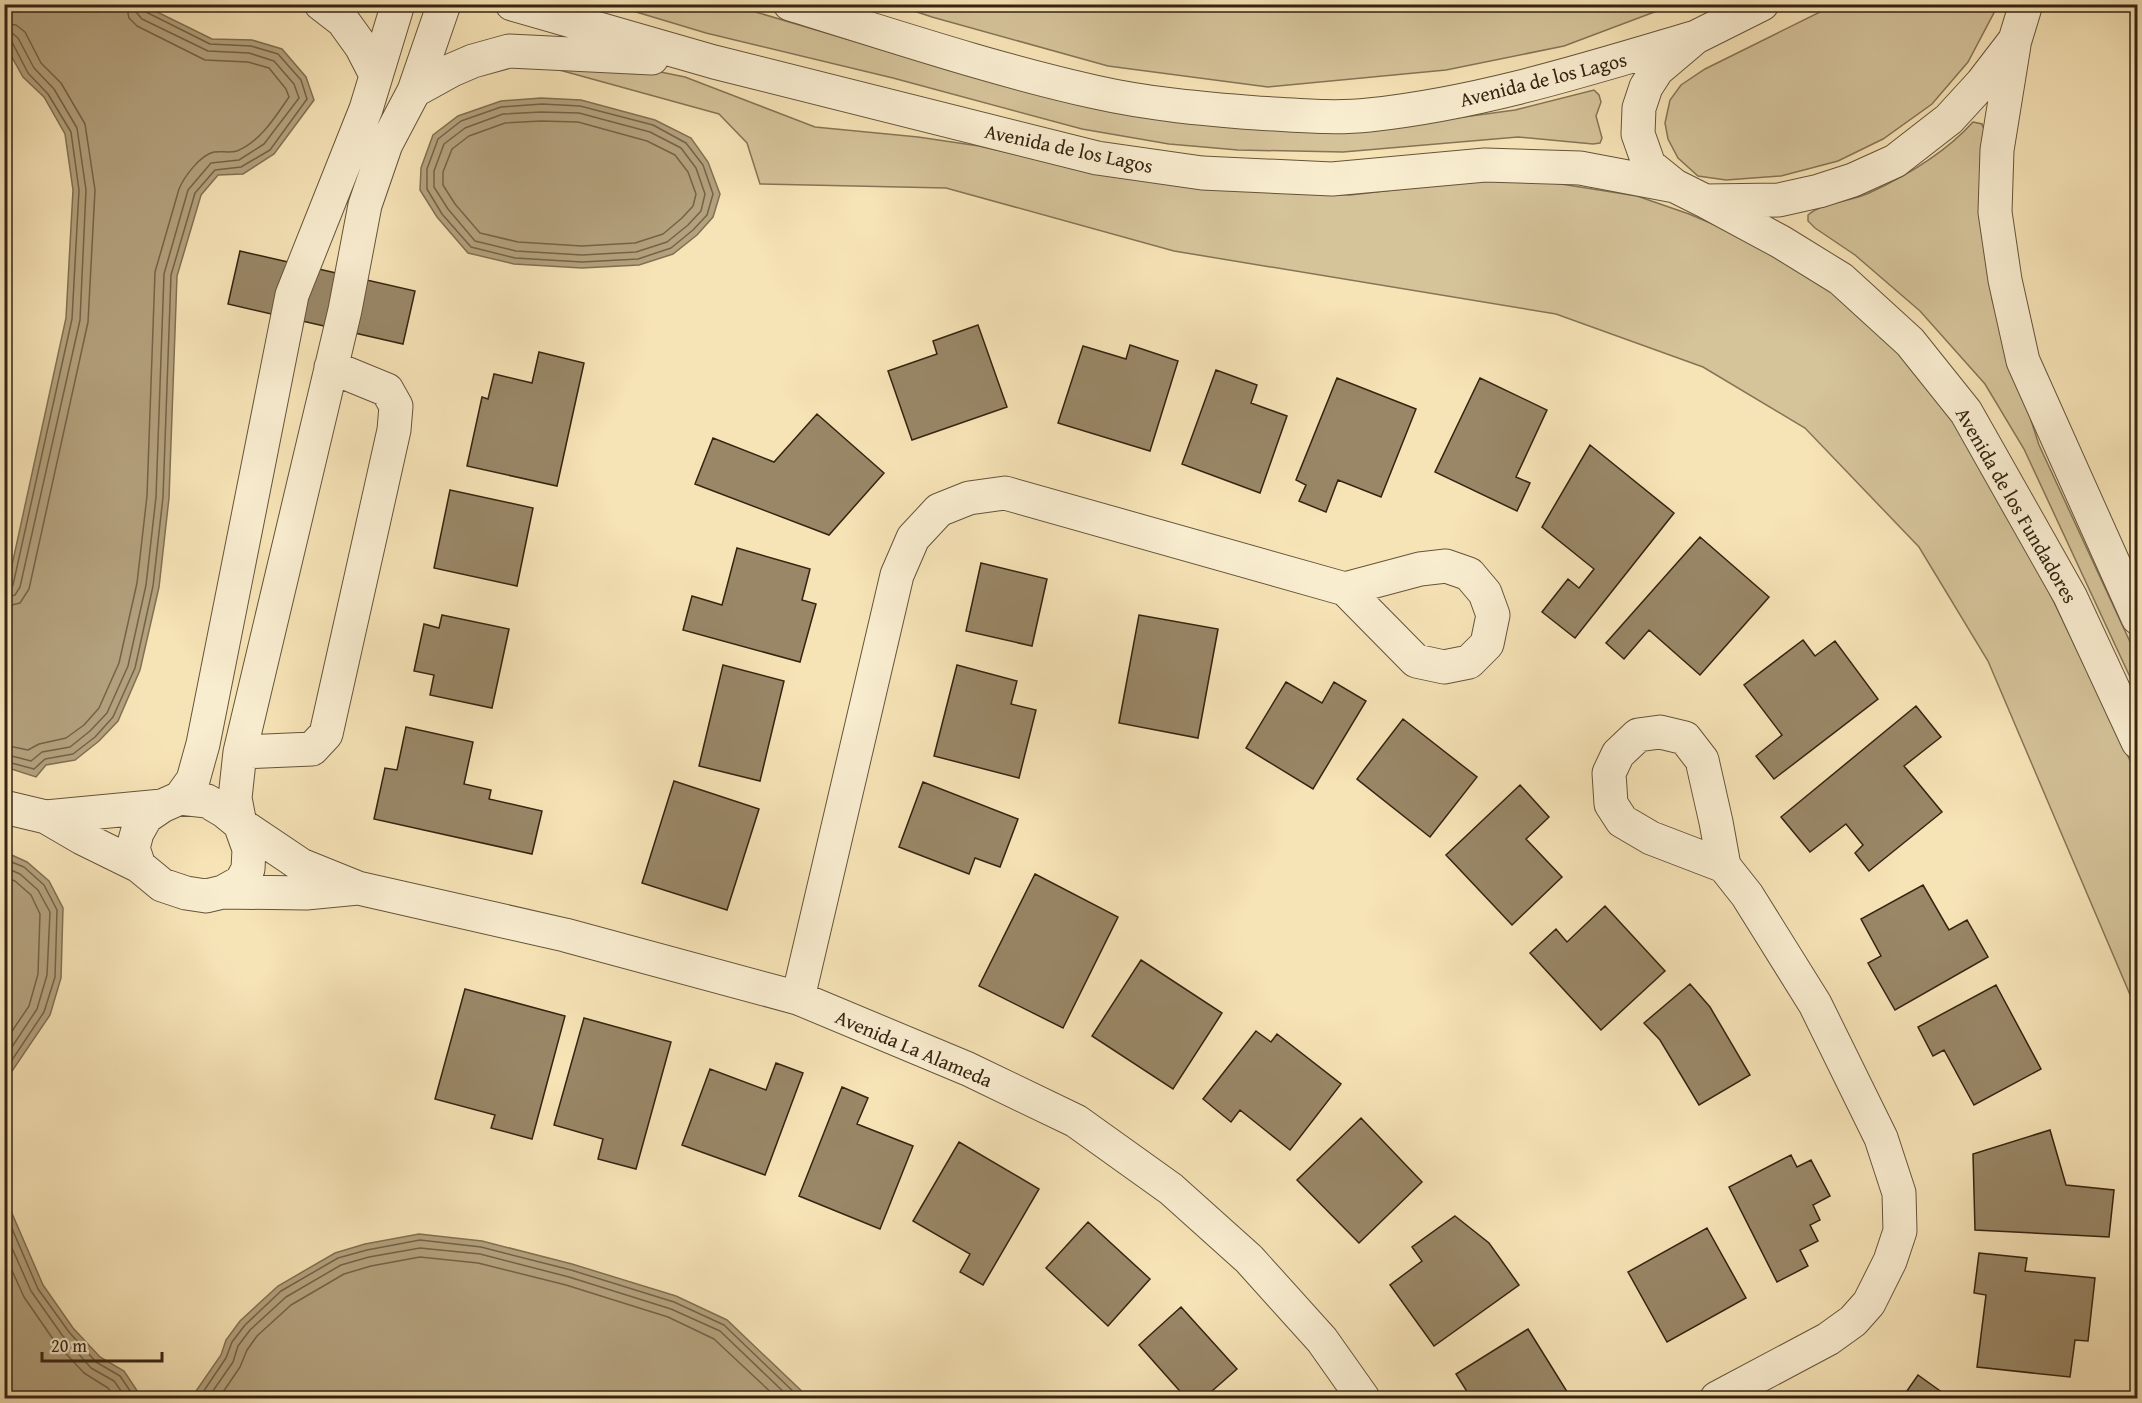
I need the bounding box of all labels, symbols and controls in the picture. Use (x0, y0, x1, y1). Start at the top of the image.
street label: Avenida de los Lagos (1456, 44, 1630, 114)
street label: Avenida de los Lagos (982, 116, 1156, 180)
street label: Avenida de los Fundadores (1949, 402, 2085, 608)
street label: Avenida La Alameda (831, 1002, 998, 1094)
scale bar (42, 1325, 162, 1363)
text: 20 m (51, 1332, 87, 1359)

